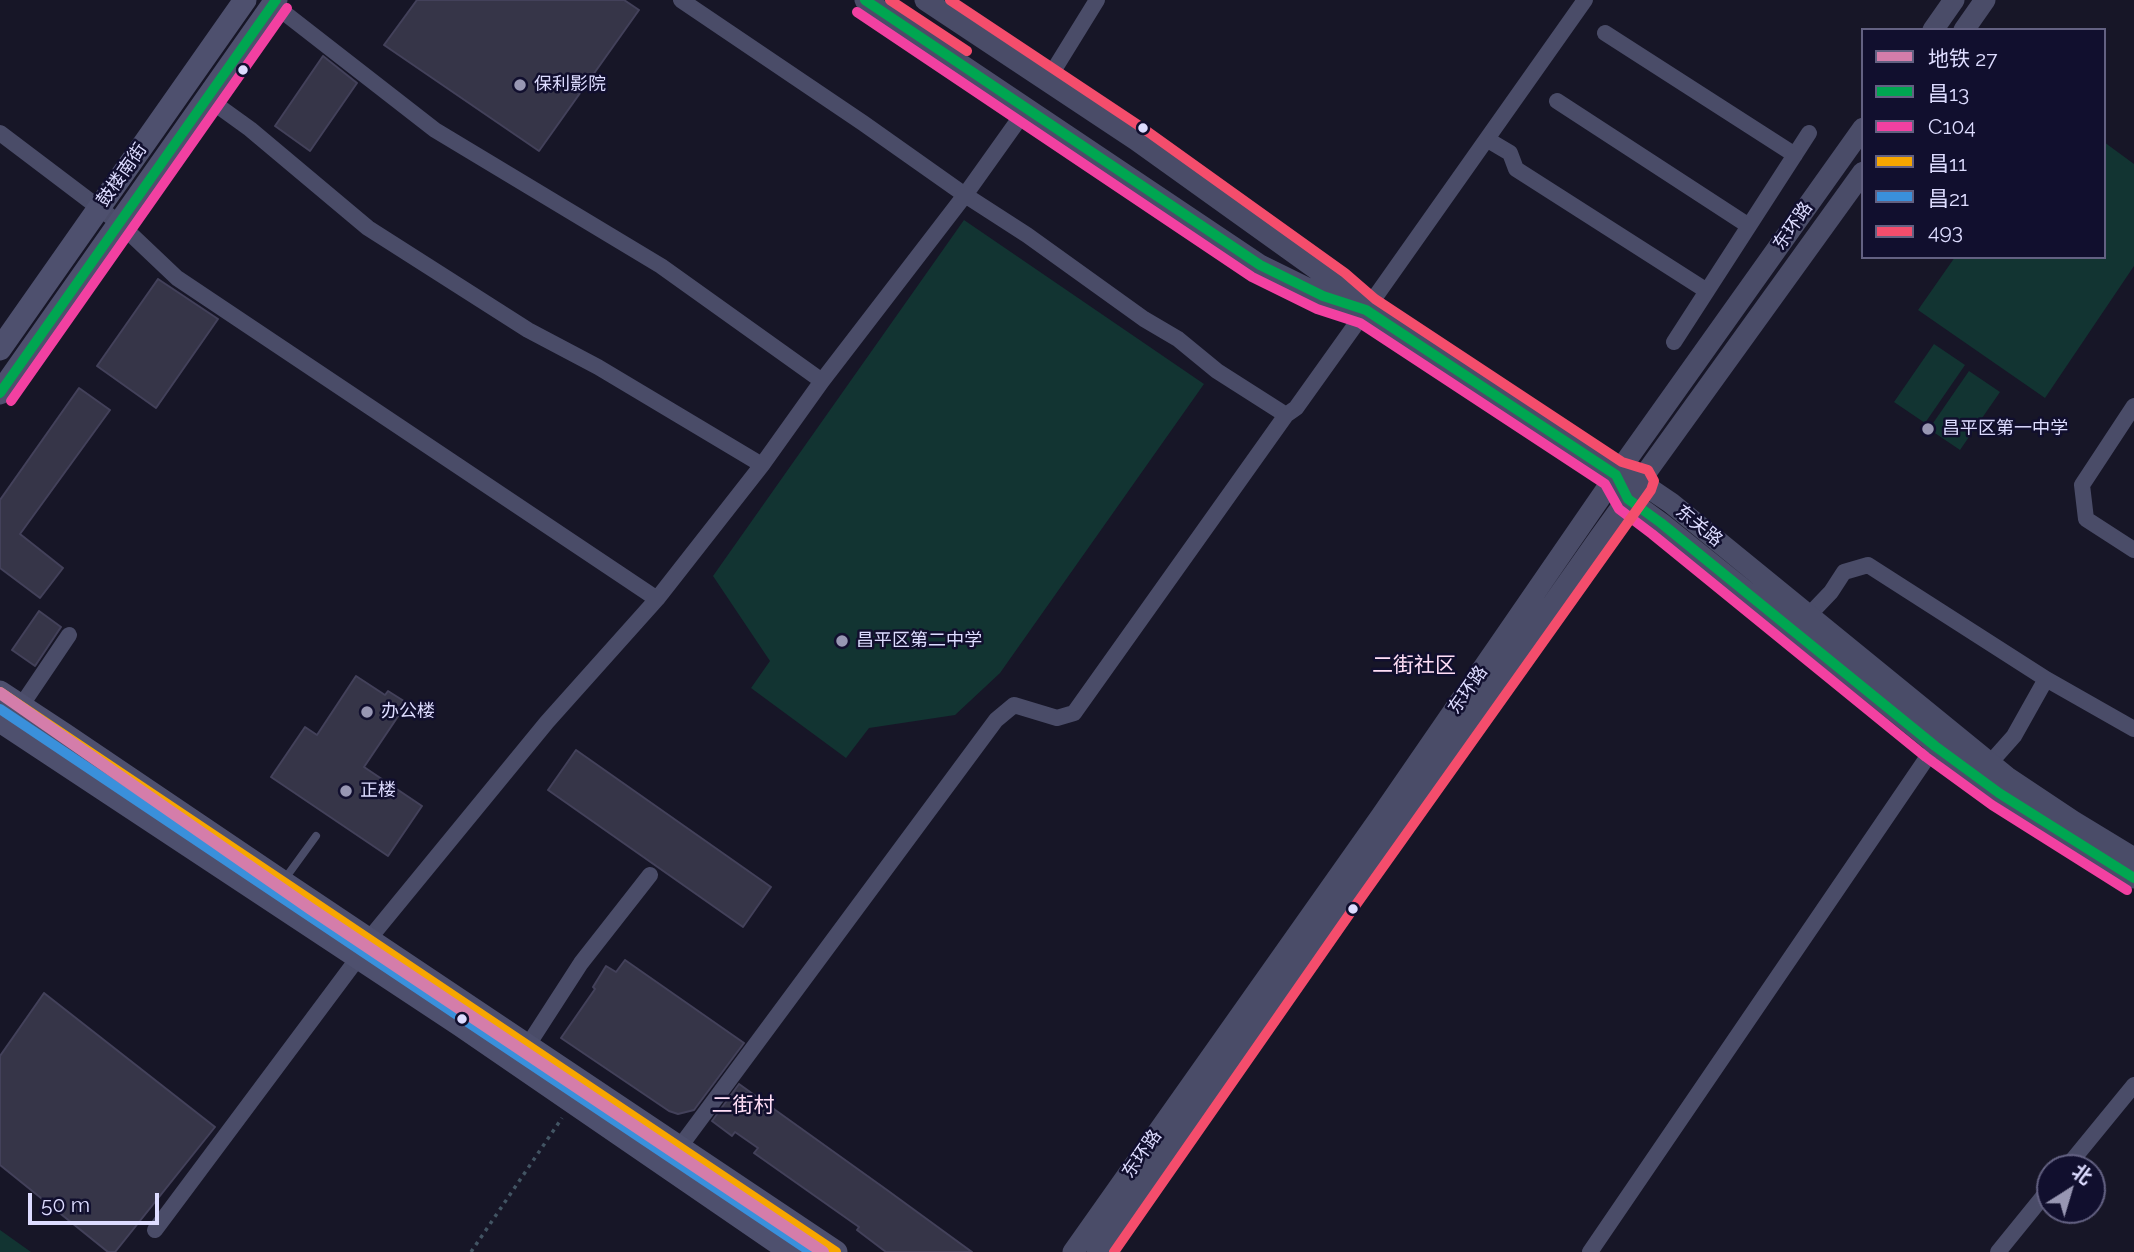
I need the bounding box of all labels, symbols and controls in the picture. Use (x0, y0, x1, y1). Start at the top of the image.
legend (1861, 28, 2106, 259)
text: 地铁 27 (1928, 46, 1998, 71)
unlabelled marker (236, 63, 250, 77)
place label: 保利影院 (534, 74, 606, 96)
marker: 保利影院 (512, 77, 528, 93)
text: 昌13 (1928, 81, 1969, 106)
text: C104 (1928, 114, 1976, 139)
unlabelled marker (1136, 121, 1150, 135)
street label: 鼓楼南街 (93, 139, 151, 211)
text: 昌11 (1928, 151, 1967, 176)
text: 昌21 (1928, 186, 1969, 211)
street label: 东环路 (1769, 198, 1817, 254)
text: 493 (1928, 219, 1963, 244)
place label: 昌平区第一中学 (1942, 418, 2068, 440)
marker: 昌平区第一中学 (1920, 421, 1936, 437)
street label: 东关路 (1671, 501, 1727, 551)
place label: 昌平区第二中学 (856, 630, 982, 652)
marker: 昌平区第二中学 (834, 633, 850, 649)
district label: 二街社区 (1372, 653, 1456, 679)
street label: 东环路 (1444, 662, 1492, 718)
place label: 办公楼 (381, 701, 435, 723)
marker: 办公楼 (359, 704, 375, 720)
place label: 正楼 (360, 780, 396, 802)
marker: 正楼 (338, 783, 354, 799)
unlabelled marker (1346, 902, 1360, 916)
unlabelled marker (455, 1012, 469, 1026)
district label: 二街村 (712, 1093, 774, 1119)
street label: 东环路 (1118, 1126, 1166, 1182)
north arrow (2036, 1154, 2106, 1224)
text: 北 (2068, 1159, 2097, 1188)
scale bar (32, 1178, 163, 1222)
text: 50 m (41, 1192, 90, 1217)

